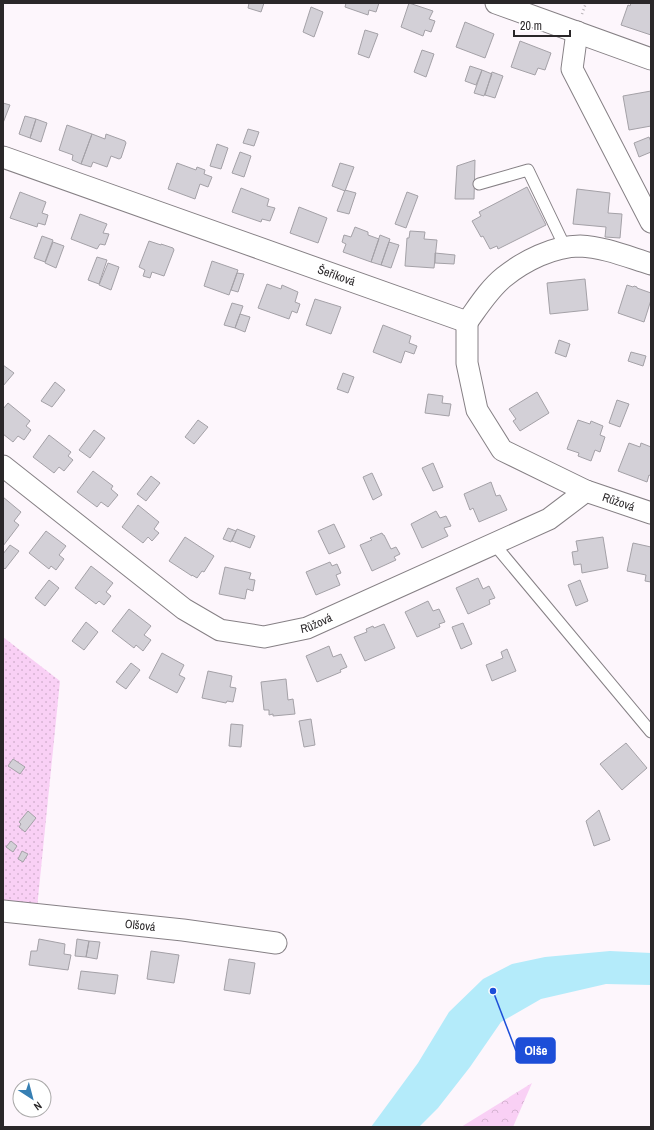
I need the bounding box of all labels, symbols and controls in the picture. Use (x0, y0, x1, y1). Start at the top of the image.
scale bar (514, 12, 570, 38)
text: 20 m (520, 18, 542, 34)
street label: Šeříková (316, 262, 358, 290)
street label: Růžová (600, 489, 637, 515)
street label: Růžová (299, 609, 335, 637)
street label: Olšová (124, 916, 157, 935)
callout: Olše (516, 1038, 555, 1063)
text: Olše (524, 1042, 548, 1059)
north arrow (12, 1078, 52, 1118)
text: N (31, 1099, 45, 1114)

